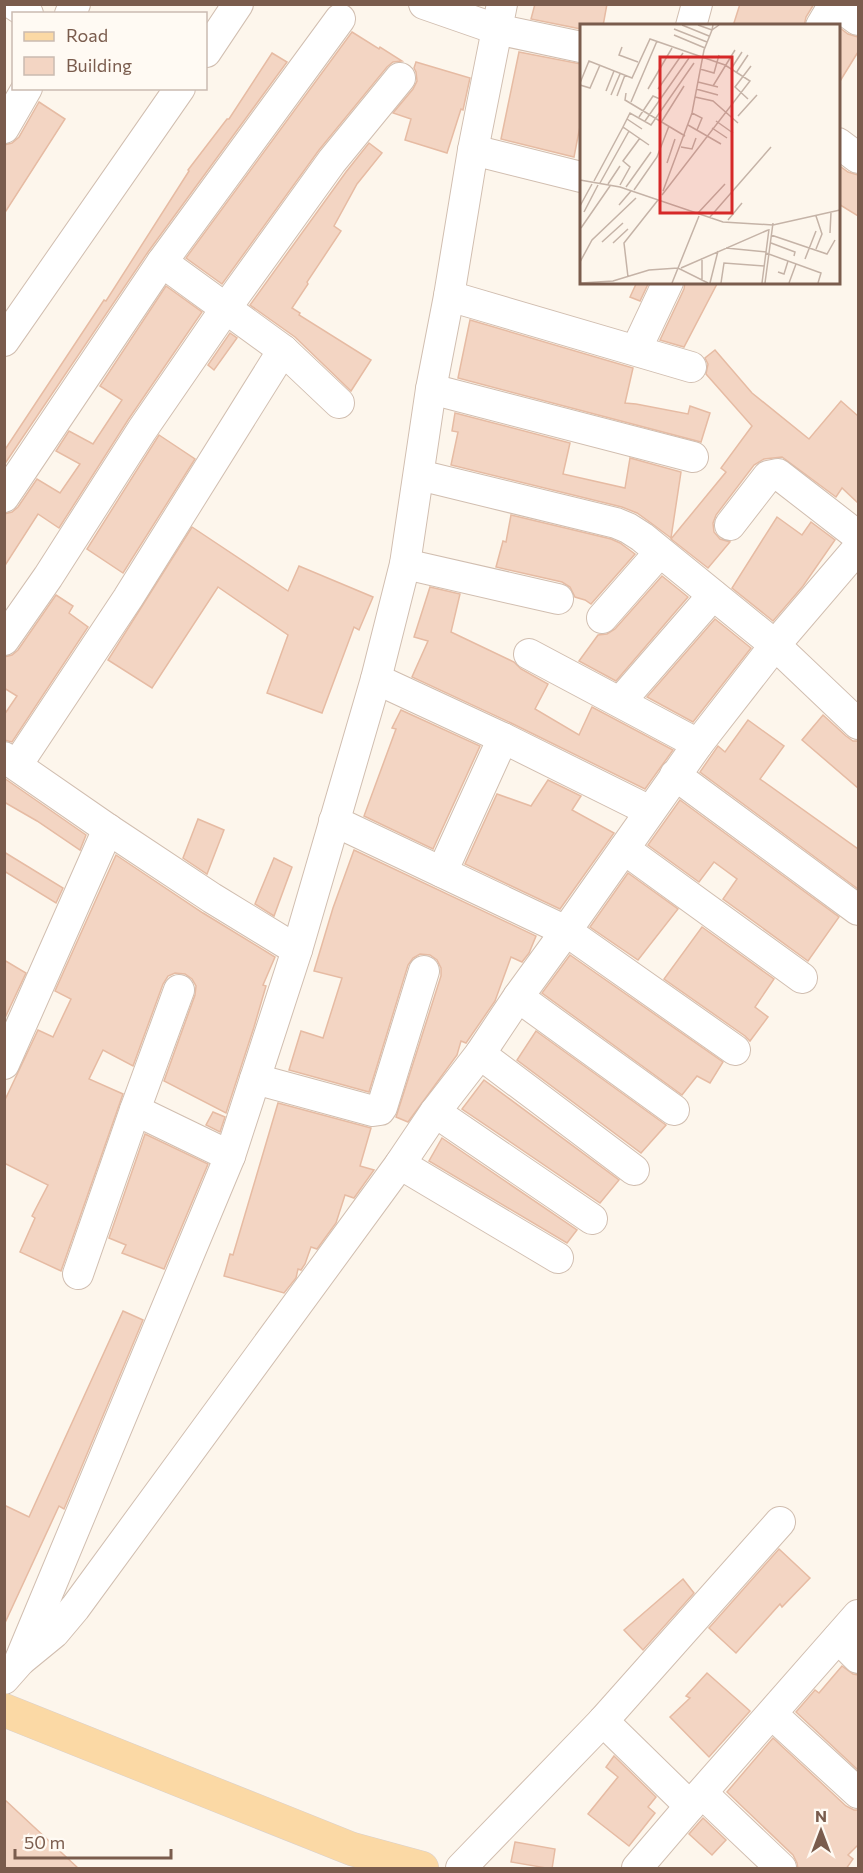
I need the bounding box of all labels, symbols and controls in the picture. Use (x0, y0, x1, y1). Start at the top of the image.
legend (12, 12, 207, 90)
text: Road (66, 24, 108, 46)
inset map (580, 24, 839, 284)
text: Building (66, 54, 132, 76)
north arrow (791, 1801, 851, 1861)
text: N (815, 1806, 827, 1825)
scale bar (15, 1822, 171, 1860)
text: 50 m (24, 1831, 65, 1853)

